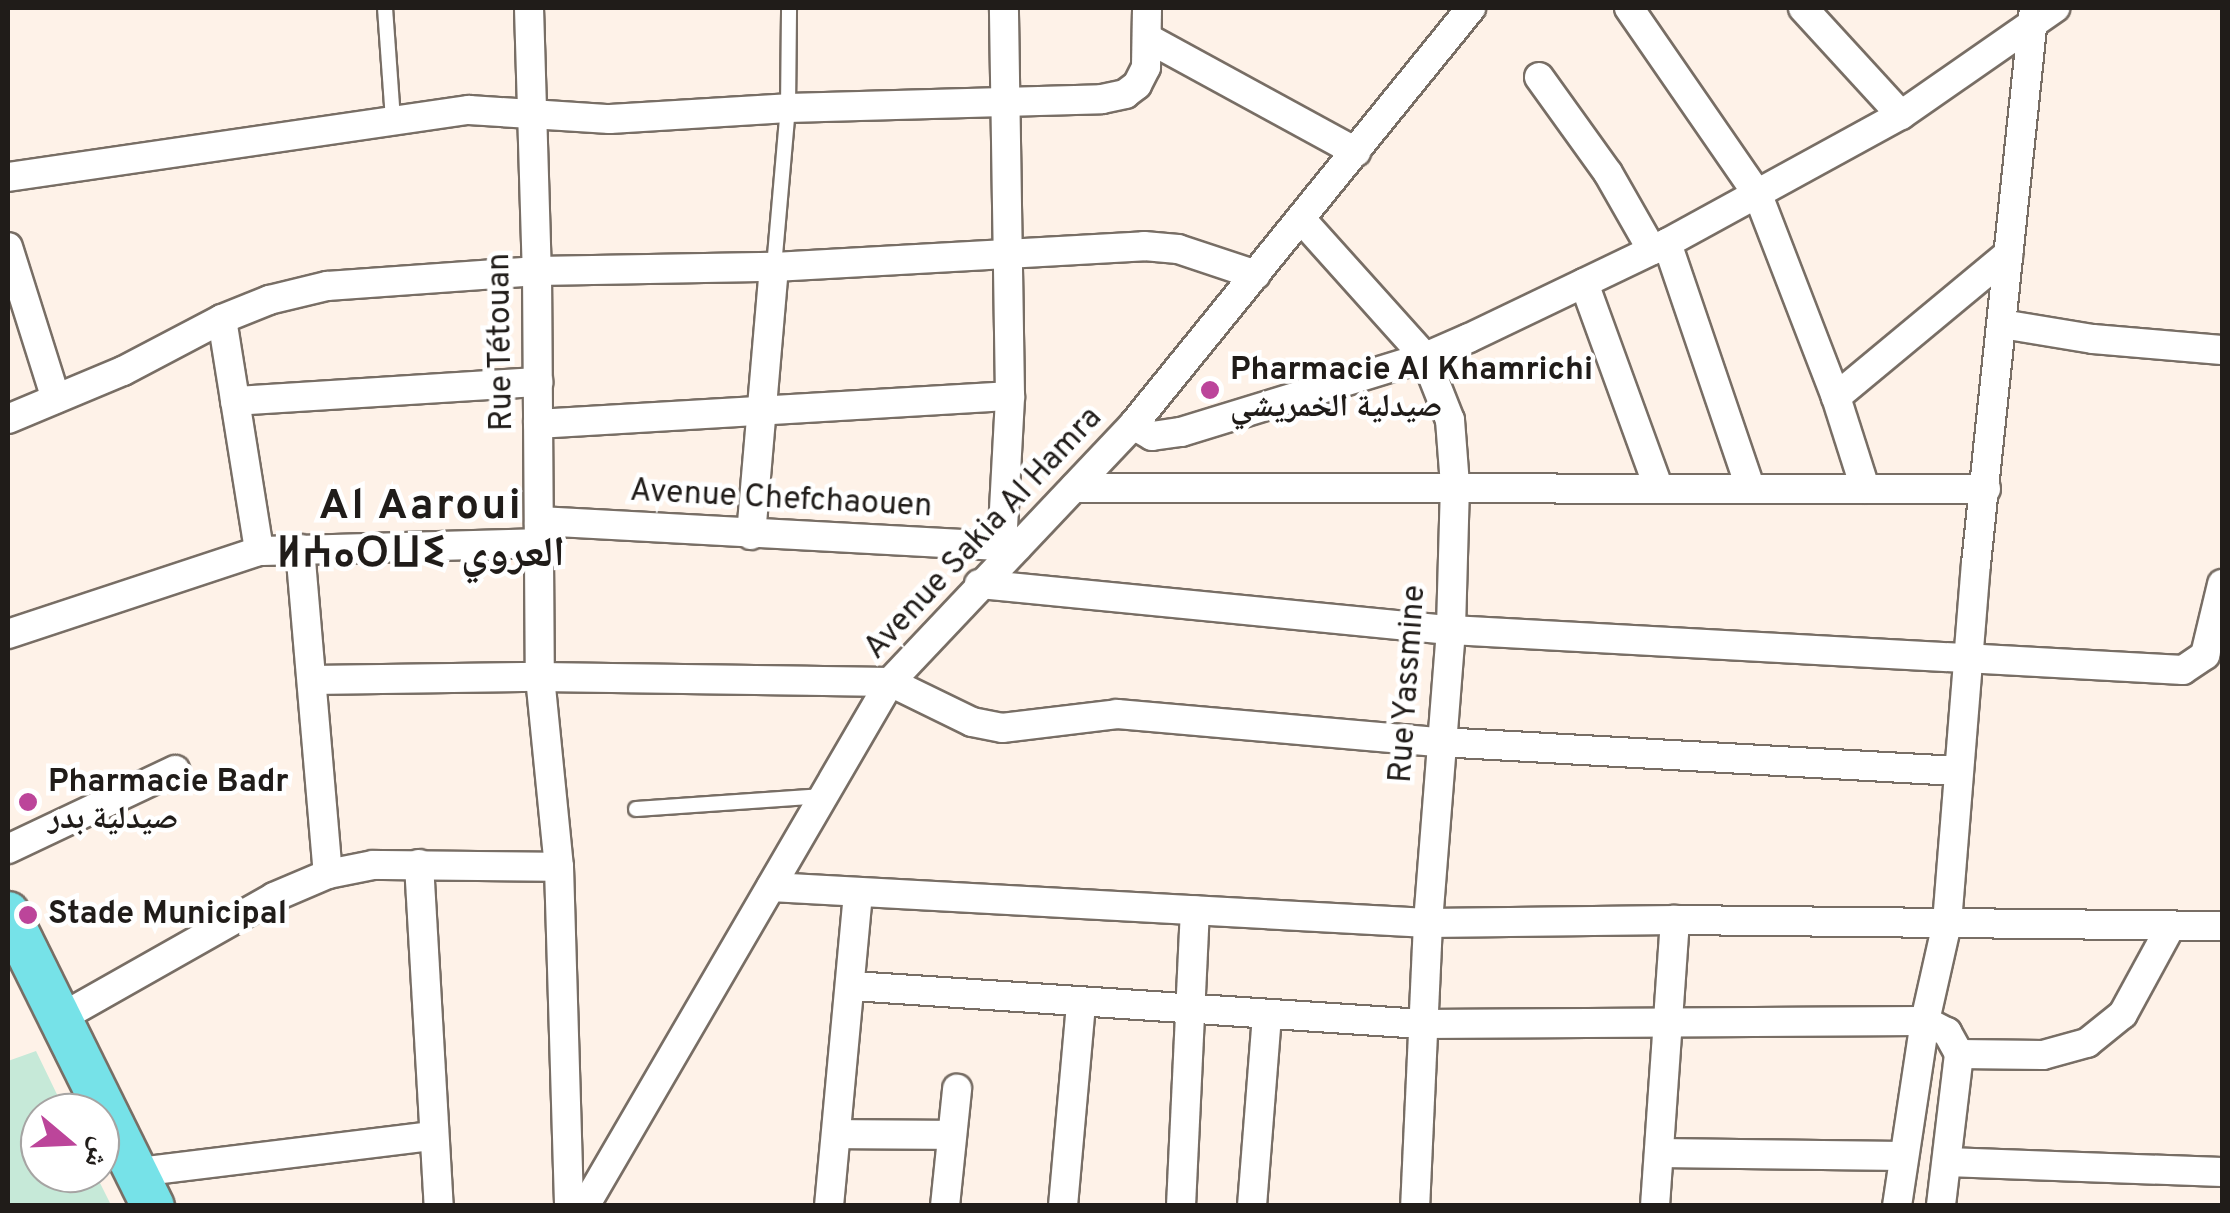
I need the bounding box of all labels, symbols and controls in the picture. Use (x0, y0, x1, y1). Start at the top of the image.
street label: Rue Tétouan (481, 252, 523, 432)
place label: Pharmacie Al Khamrichi صيدلية الخمريشي (1230, 353, 1594, 428)
marker: Pharmacie Al Khamrichi صيدلية الخمريشي (1199, 379, 1221, 401)
street label: Avenue Sakia Al Hamra (857, 399, 1111, 669)
street label: Avenue Chefchaouen (629, 473, 933, 527)
district label: Al Aaroui ⵍⵄⴰⵔⵡⵉ العروي (286, 483, 556, 582)
street label: Rue Yassmine (1383, 583, 1435, 785)
place label: Pharmacie Badr صيدلية بدر (48, 765, 289, 840)
marker: Pharmacie Badr صيدلية بدر (17, 791, 39, 813)
place label: Stade Municipal (48, 896, 287, 934)
marker: Stade Municipal (17, 904, 39, 926)
north arrow (20, 1093, 120, 1193)
text: ش (75, 1132, 118, 1172)

